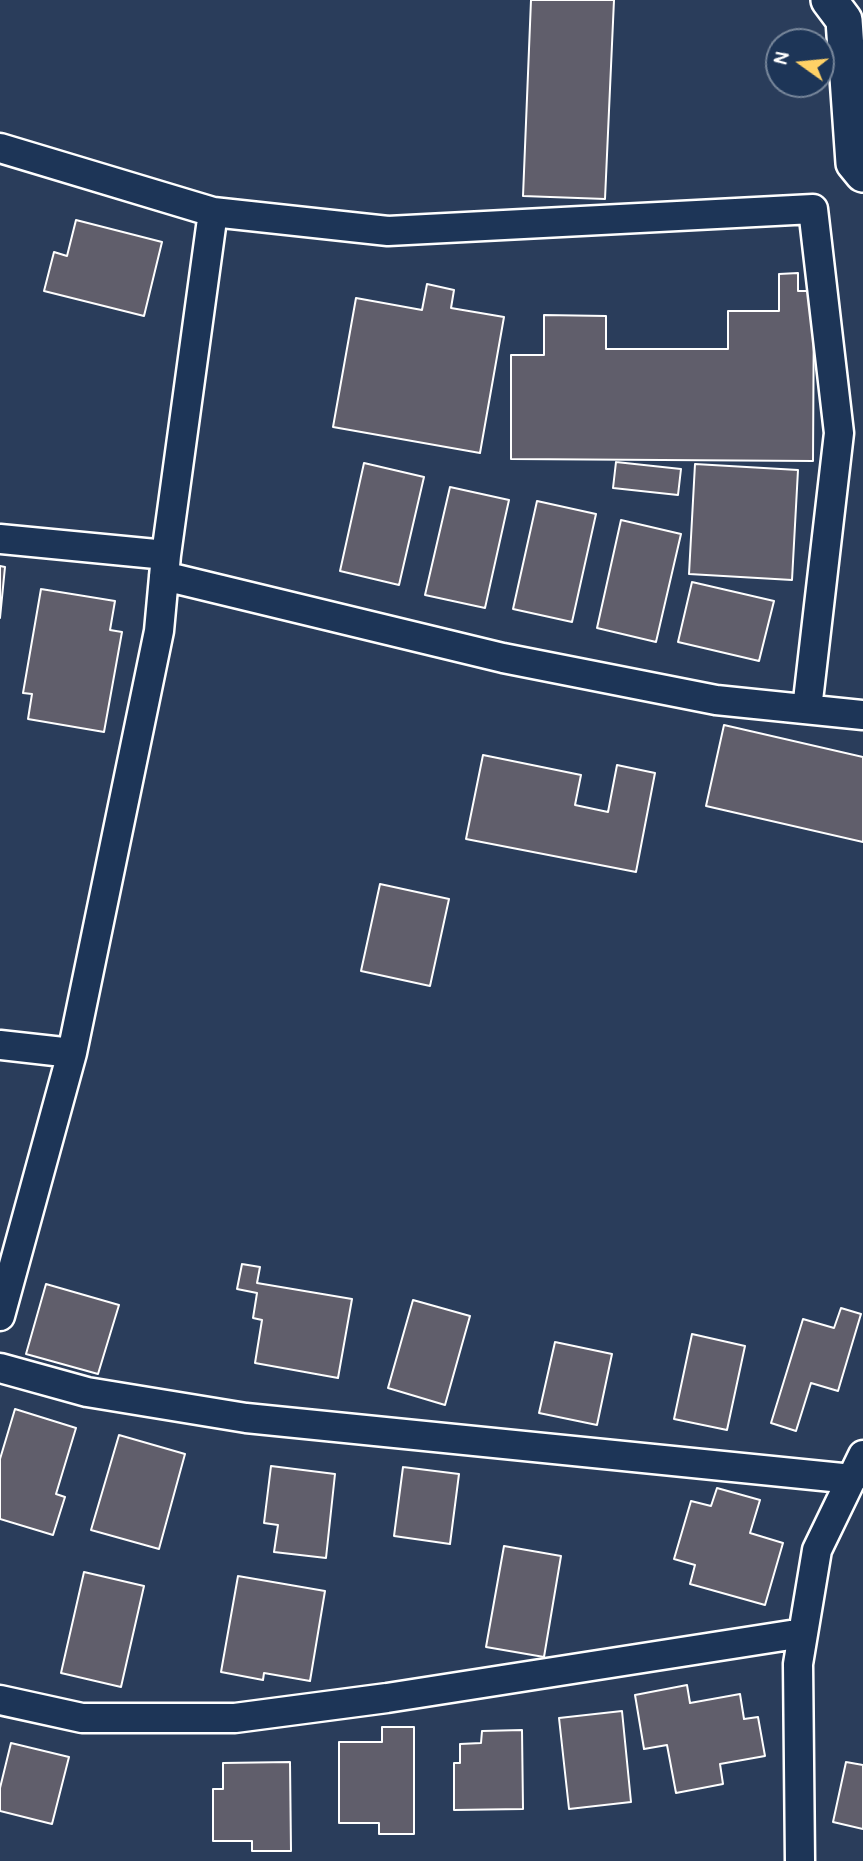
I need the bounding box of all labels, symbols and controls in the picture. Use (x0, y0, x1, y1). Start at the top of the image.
north arrow (765, 28, 835, 98)
text: N (768, 49, 795, 67)

